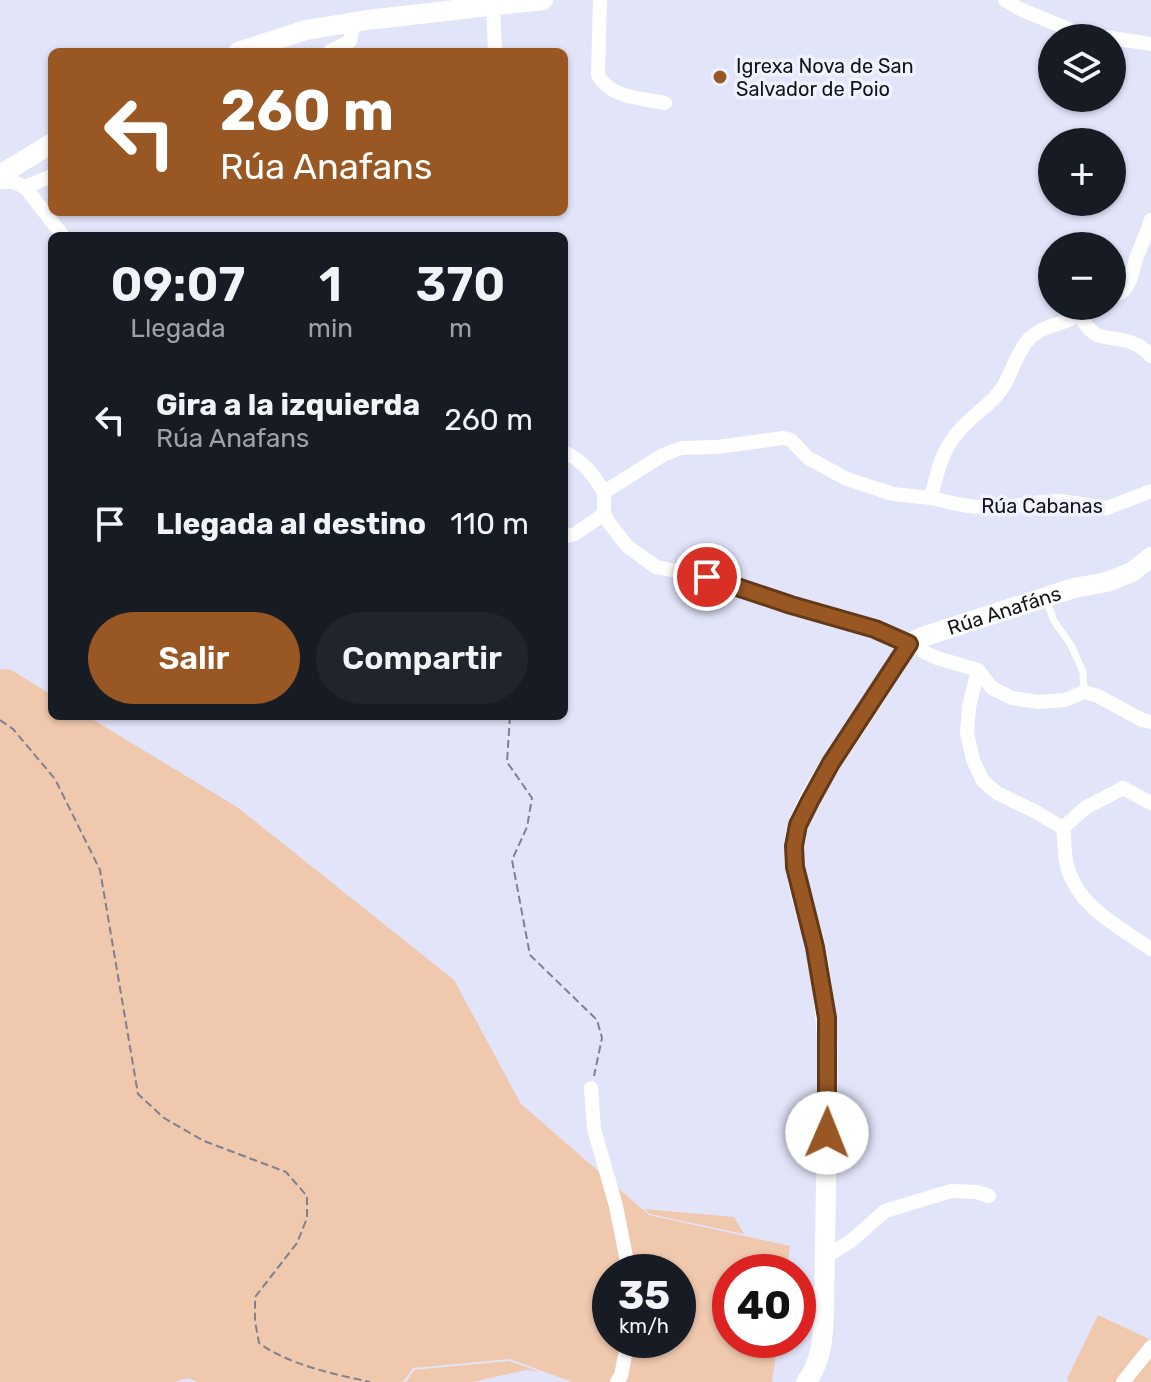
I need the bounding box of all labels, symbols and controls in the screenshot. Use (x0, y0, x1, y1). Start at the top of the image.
map controls (1038, 24, 1126, 320)
button: layers (1038, 24, 1126, 112)
place label: Igrexa Nova de San Salvador de Poio (736, 54, 914, 101)
marker: Igrexa Nova de San Salvador de Poio (711, 68, 729, 86)
text: 260 m (220, 78, 394, 144)
icon: left (88, 80, 192, 184)
button: + (1038, 128, 1126, 216)
text: Rúa Anafans (220, 145, 432, 188)
button: − (1038, 232, 1126, 320)
text: 09:07 (111, 256, 245, 313)
text: 1 (319, 256, 342, 313)
text: 370 (416, 256, 505, 313)
text: Llegada (130, 313, 226, 344)
text: min (308, 313, 353, 344)
text: m (449, 313, 472, 344)
text: Gira a la izquierda (156, 387, 420, 423)
icon: left (88, 398, 132, 442)
text: 260 m (444, 402, 533, 438)
text: Rúa Anafans (156, 423, 309, 454)
street label: Rúa Cabanas (981, 494, 1103, 518)
icon: arrive (88, 502, 132, 546)
text: Llegada al destino (156, 506, 426, 542)
text: 110 m (450, 506, 529, 542)
pin (673, 543, 741, 611)
icon: arrive (685, 555, 729, 599)
street label: Rúa Anafáns (944, 581, 1064, 640)
button: Salir (88, 612, 300, 704)
button: Compartir (316, 612, 528, 704)
position arrow (785, 1091, 869, 1175)
speed limit sign: 40 (712, 1254, 816, 1358)
text: 35 (618, 1272, 670, 1319)
text: km/h (619, 1314, 669, 1338)

